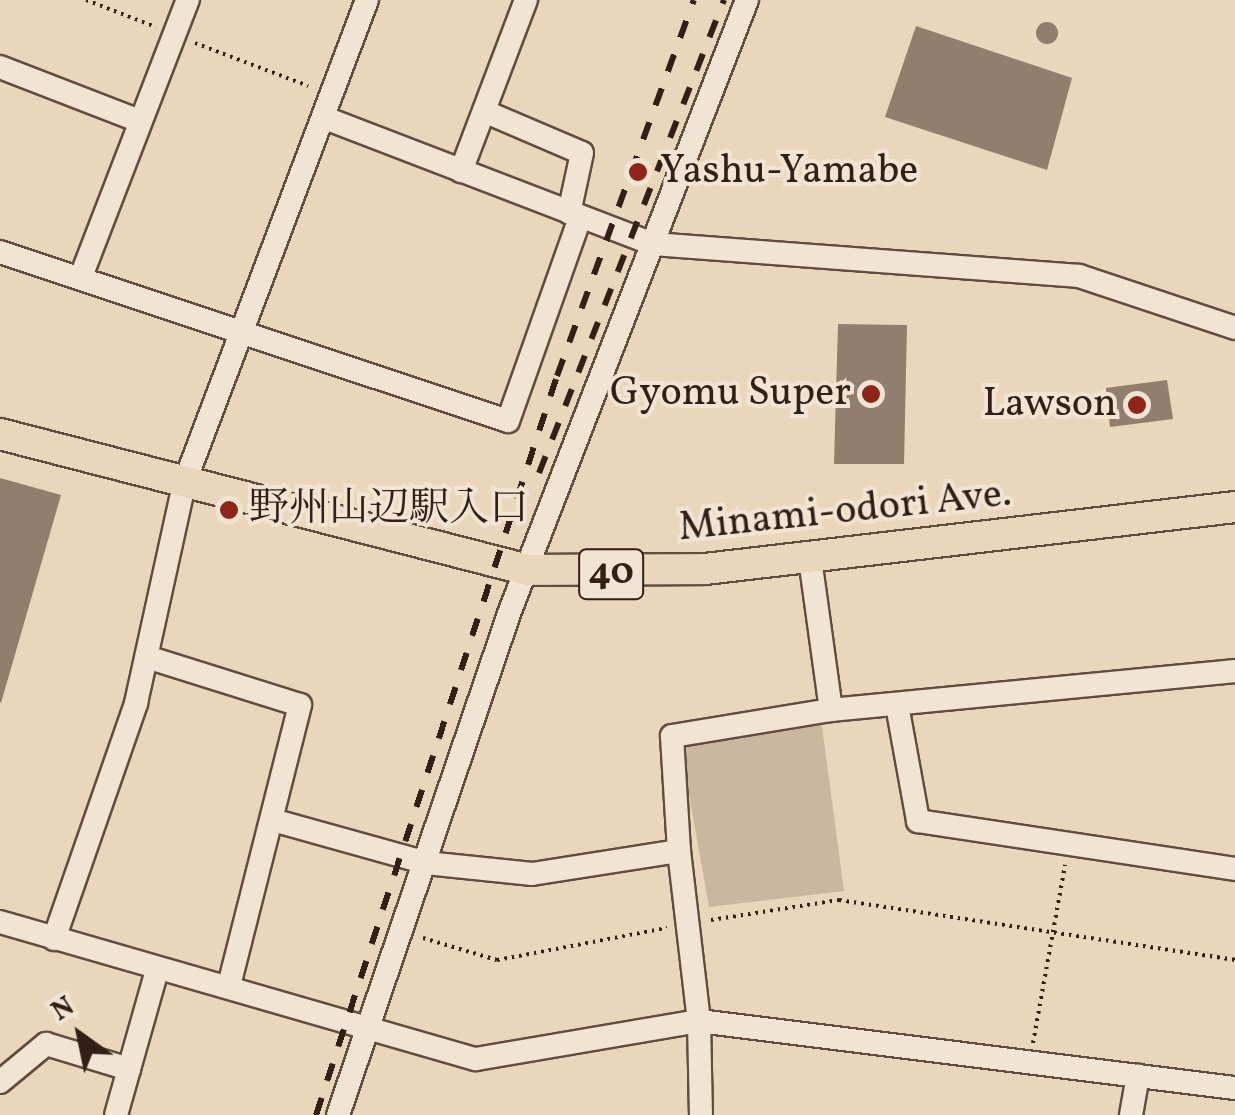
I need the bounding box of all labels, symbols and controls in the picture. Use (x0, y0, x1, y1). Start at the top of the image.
place label: Yashu-Yamabe (660, 148, 918, 196)
marker: Yashu-Yamabe (625, 159, 651, 185)
place label: Gyomu Super (610, 370, 851, 418)
place label: Lawson (983, 381, 1117, 429)
marker: Gyomu Super (860, 383, 882, 405)
marker: Lawson (1126, 394, 1148, 416)
street label: Minami-odori Ave. (676, 471, 1014, 553)
place label: 野州山辺駅入口 (249, 486, 529, 534)
marker: 野州山辺駅入口 (218, 499, 240, 521)
road number: 40 (576, 541, 646, 607)
north arrow (30, 985, 130, 1085)
text: N (44, 988, 83, 1031)

